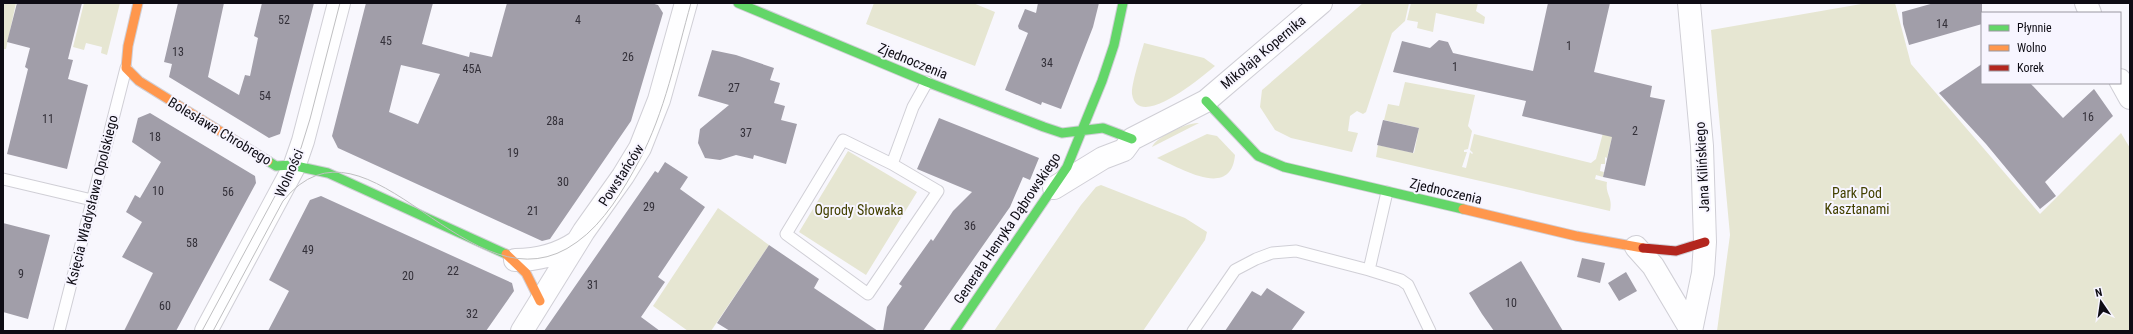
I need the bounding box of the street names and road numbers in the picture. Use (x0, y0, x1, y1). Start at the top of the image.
street label: Mikołaja Kopernika (1217, 12, 1309, 92)
street label: Zjednoczenia (876, 40, 950, 82)
street label: Bolesława Chrobrego (166, 94, 274, 168)
street label: Księcia Władysława Opolskiego (63, 113, 121, 287)
street label: Jana Kilińskiego (1692, 121, 1712, 213)
street label: Powstańców (595, 141, 647, 209)
street label: Wolności (271, 147, 307, 199)
street label: Generała Henryka Dąbrowskiego (950, 149, 1064, 307)
street label: Zjednoczenia (1408, 175, 1484, 207)

